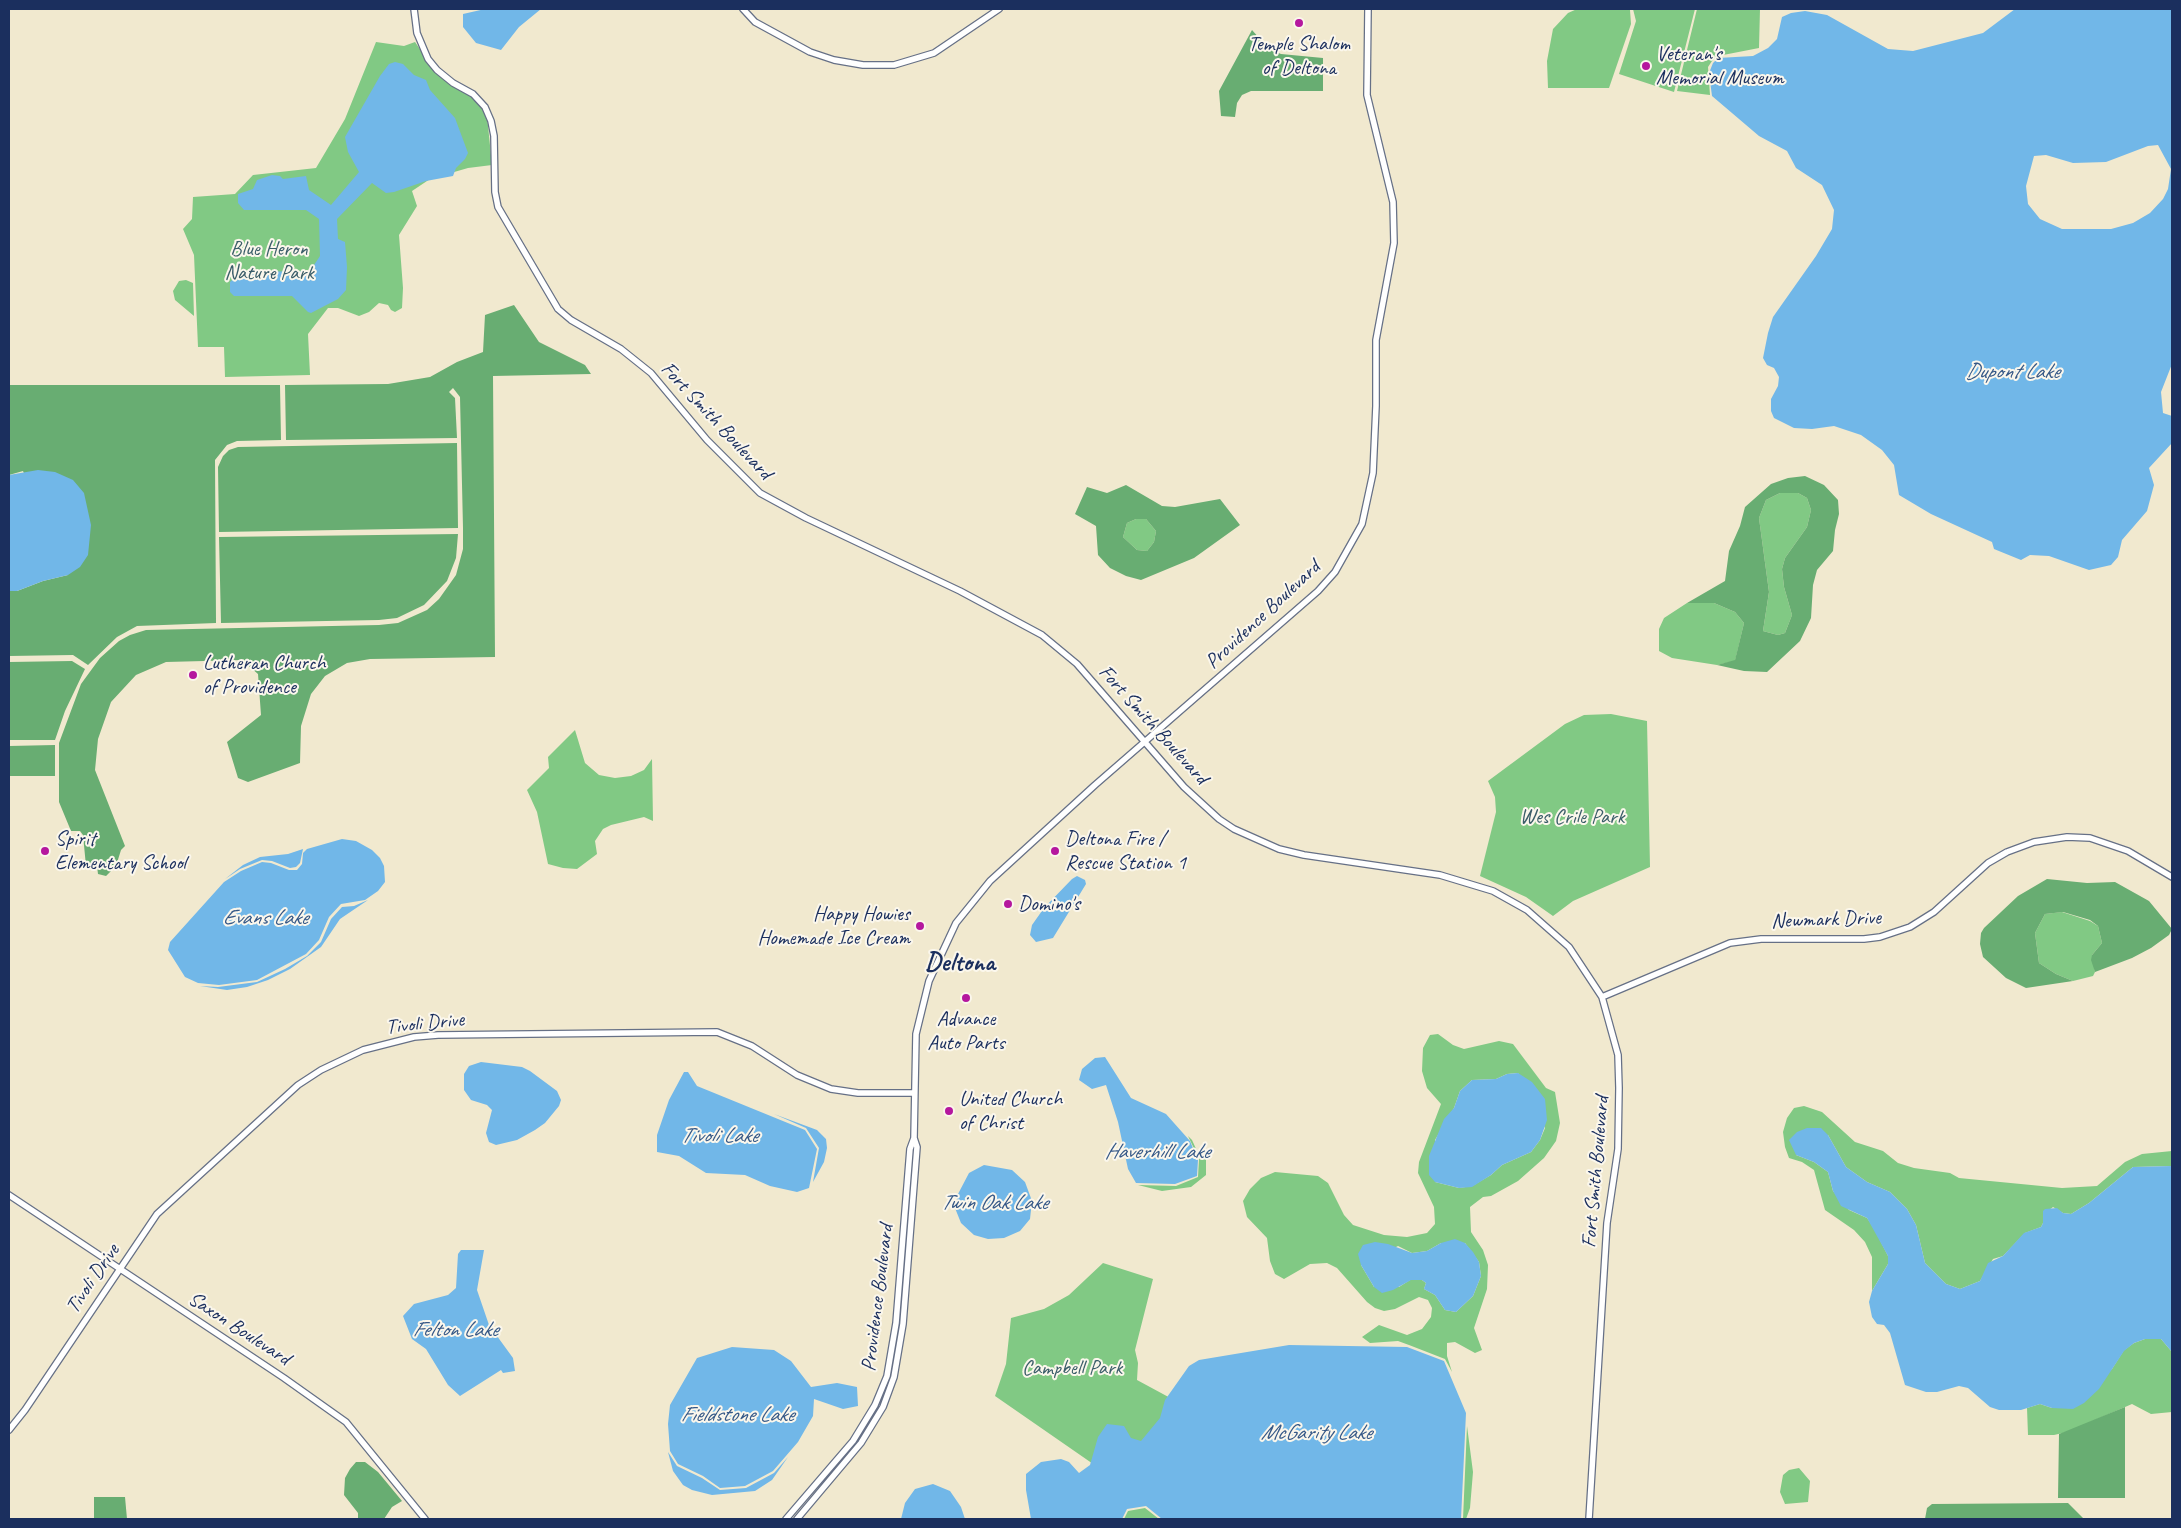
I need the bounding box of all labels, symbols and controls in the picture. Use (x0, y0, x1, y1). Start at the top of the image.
marker: Temple Shalom of Deltona (1293, 17, 1305, 29)
place label: Temple Shalom of Deltona (1248, 31, 1350, 81)
place label: Veteran's Memorial Museum (1656, 41, 1784, 91)
marker: Veteran's Memorial Museum (1640, 60, 1652, 72)
park label: Blue Heron Nature Park (224, 236, 314, 286)
street label: Fort Smith Boulevard (655, 357, 777, 485)
water label: Dupont Lake (1965, 359, 2059, 385)
street label: Providence Boulevard (1200, 555, 1326, 675)
place label: Lutheran Church of Providence (203, 650, 325, 700)
street label: Fort Smith Boulevard (1093, 660, 1213, 790)
marker: Lutheran Church of Providence (187, 669, 199, 681)
park label: Wes Crile Park (1520, 804, 1624, 830)
place label: Spirit Elementary School (55, 826, 186, 876)
place label: Deltona Fire / Rescue Station 1 (1065, 826, 1186, 876)
marker: Spirit Elementary School (39, 845, 51, 857)
marker: Deltona Fire / Rescue Station 1 (1049, 845, 1061, 857)
place label: Domino's (1018, 891, 1080, 917)
marker: Domino's (1002, 898, 1014, 910)
place label: Happy Howies Homemade Ice Cream (757, 901, 910, 951)
water label: Evans Lake (223, 905, 307, 931)
street label: Newmark Drive (1771, 905, 1881, 935)
marker: Happy Howies Homemade Ice Cream (914, 920, 926, 932)
district label: Deltona (925, 947, 995, 979)
marker: Advance Auto Parts (960, 992, 972, 1004)
place label: Advance Auto Parts (927, 1006, 1005, 1056)
street label: Tivoli Drive (385, 1007, 465, 1041)
place label: United Church of Christ (959, 1086, 1062, 1136)
street label: Fort Smith Boulevard (1577, 1095, 1615, 1249)
marker: United Church of Christ (943, 1105, 955, 1117)
water label: Tivoli Lake (681, 1123, 757, 1149)
water label: Haverhill Lake (1105, 1139, 1209, 1165)
water label: Twin Oak Lake (941, 1190, 1047, 1216)
street label: Providence Boulevard (856, 1223, 900, 1373)
street label: Tivoli Drive (61, 1239, 125, 1319)
street label: Saxon Boulevard (183, 1287, 295, 1371)
water label: Felton Lake (412, 1317, 498, 1343)
park label: Campbell Park (1022, 1355, 1122, 1381)
water label: Fieldstone Lake (681, 1402, 793, 1428)
water label: McGarity Lake (1261, 1420, 1371, 1446)

